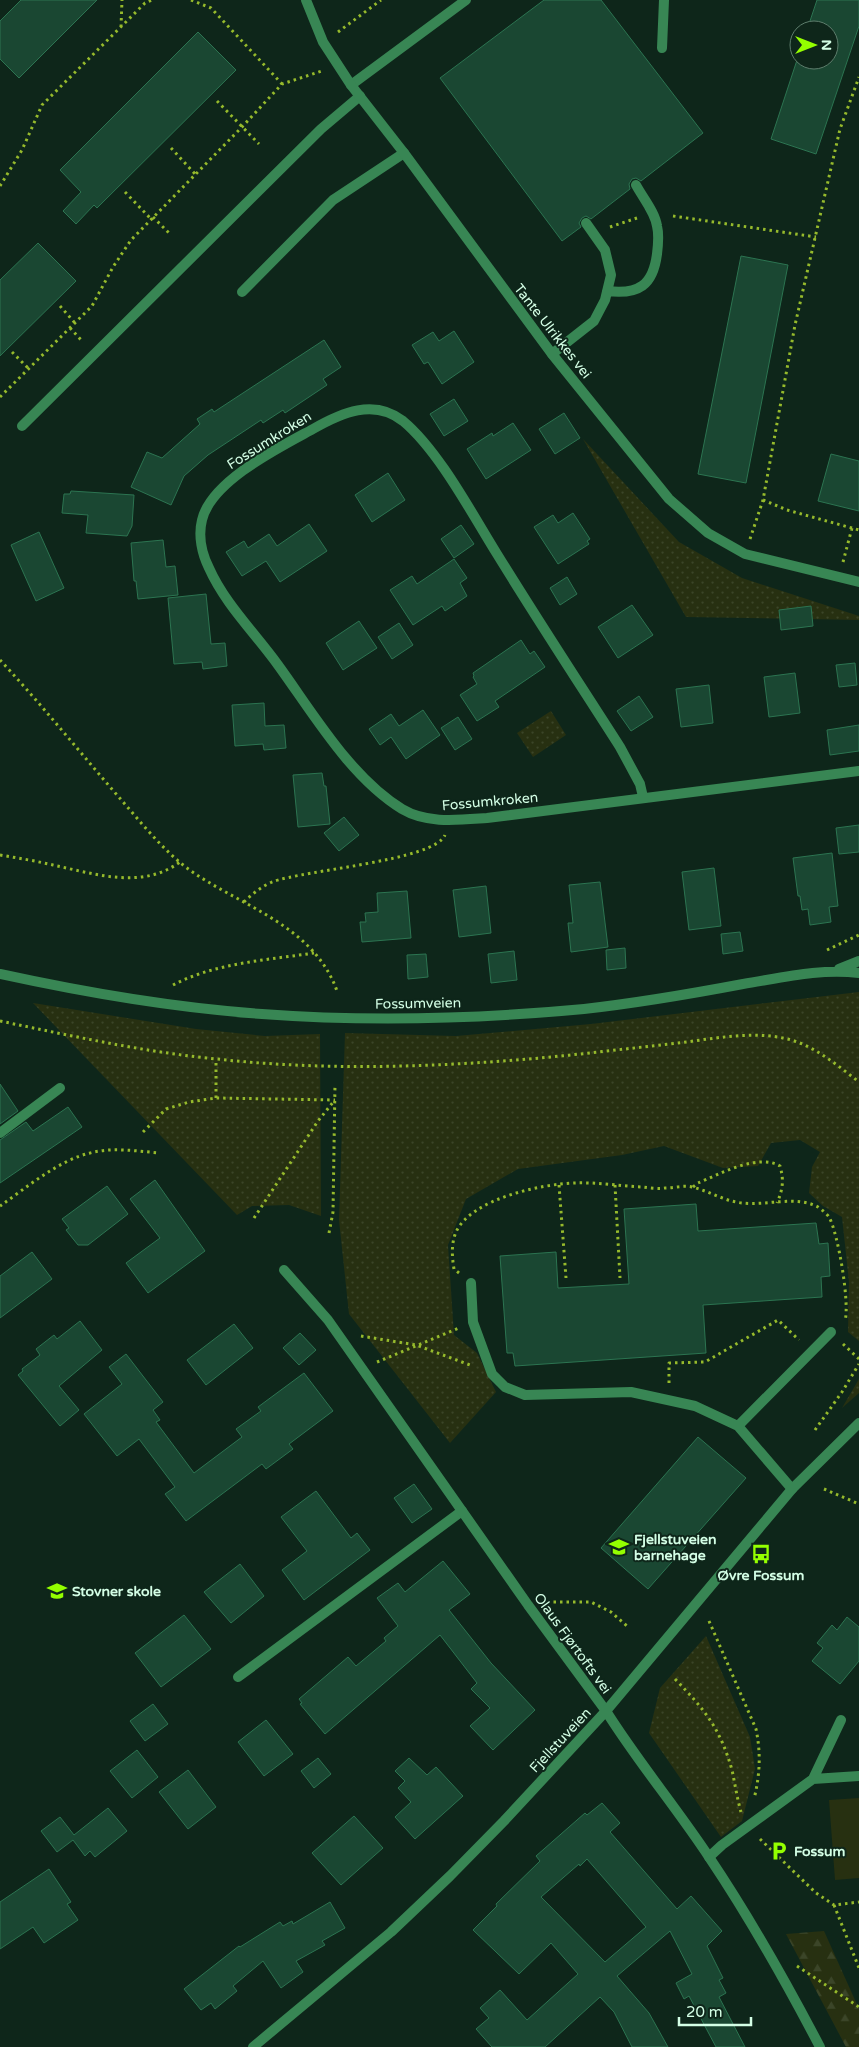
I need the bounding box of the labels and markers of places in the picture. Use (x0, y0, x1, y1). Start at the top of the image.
place label: Fjellstuveien barnehage (634, 1531, 717, 1564)
school or university icon: Fjellstuveien barnehage (608, 1536, 630, 1558)
bus stop icon: Øvre Fossum (750, 1543, 772, 1565)
place label: Øvre Fossum (718, 1567, 805, 1584)
school or university icon: Stovner skole (46, 1580, 68, 1602)
place label: Stovner skole (72, 1583, 161, 1600)
parking icon: Fossum (768, 1840, 790, 1862)
place label: Fossum (794, 1843, 845, 1860)

